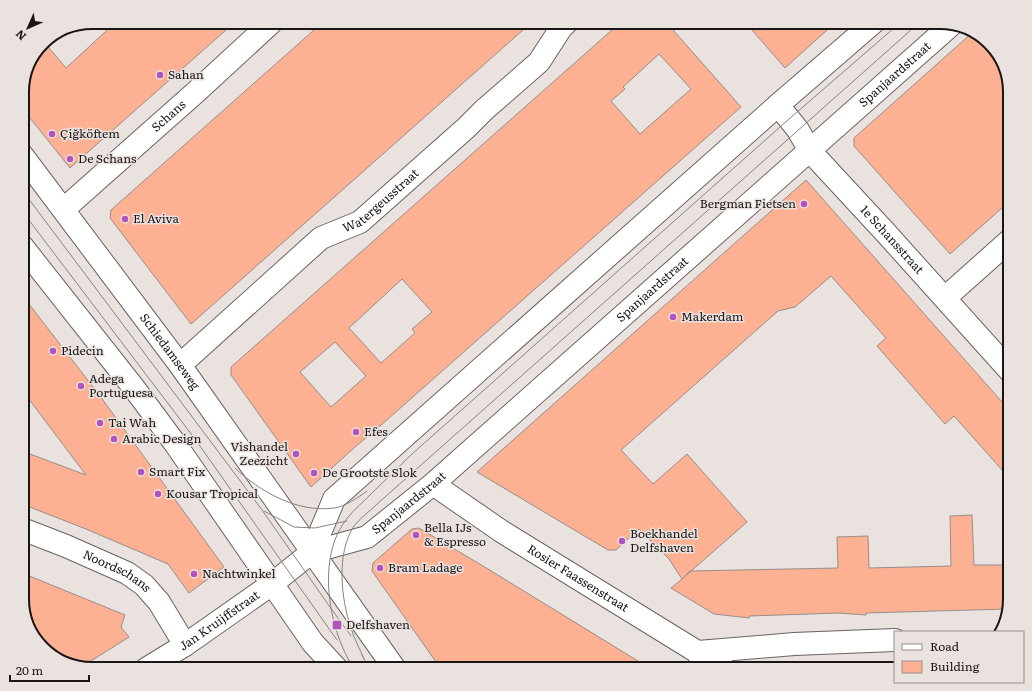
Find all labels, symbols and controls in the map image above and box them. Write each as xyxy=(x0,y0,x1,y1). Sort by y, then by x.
north arrow xyxy=(8,8,48,48)
text: N xyxy=(11,27,29,45)
street label: Spanjaardstraat xyxy=(854,37,935,111)
place label: Sahan xyxy=(168,65,204,83)
marker: Sahan xyxy=(155,70,165,80)
street label: Schans xyxy=(147,95,190,136)
place label: Çiğköftem xyxy=(60,124,120,142)
marker: Çiğköftem xyxy=(47,129,57,139)
place label: De Schans xyxy=(78,149,137,167)
marker: De Schans xyxy=(65,154,75,164)
street label: Watergeusstraat xyxy=(339,164,422,236)
place label: Bergman Fietsen xyxy=(700,194,796,212)
marker: Bergman Fietsen xyxy=(799,199,809,209)
street label: 1e Schansstraat xyxy=(857,201,929,278)
place label: El Aviva xyxy=(133,209,179,227)
marker: El Aviva xyxy=(120,214,130,224)
street label: Spanjaardstraat xyxy=(612,252,692,326)
place label: Makerdam xyxy=(681,307,744,325)
street label: Schiedamseweg xyxy=(136,309,205,393)
marker: Makerdam xyxy=(668,312,678,322)
place label: Pidecin xyxy=(61,341,104,359)
marker: Pidecin xyxy=(48,346,58,356)
place label: Adega Portuguesa xyxy=(89,369,154,401)
marker: Adega Portuguesa xyxy=(76,381,86,391)
place label: Tai Wah xyxy=(108,413,156,431)
marker: Tai Wah xyxy=(95,418,105,428)
place label: Efes xyxy=(364,422,388,440)
marker: Efes xyxy=(351,427,361,437)
place label: Arabic Design xyxy=(122,429,201,447)
marker: Arabic Design xyxy=(109,434,119,444)
place label: Vishandel Zeezicht xyxy=(230,437,288,469)
marker: Vishandel Zeezicht xyxy=(291,449,301,459)
place label: Smart Fix xyxy=(149,462,205,480)
place label: De Grootste Slok xyxy=(322,463,418,481)
marker: Smart Fix xyxy=(136,467,146,477)
street label: Spanjaardstraat xyxy=(367,467,450,538)
marker: De Grootste Slok xyxy=(309,468,319,478)
place label: Kousar Tropical xyxy=(166,484,258,502)
marker: Kousar Tropical xyxy=(153,489,163,499)
place label: Bella IJs & Espresso xyxy=(424,518,486,550)
place label: Boekhandel Delfshaven xyxy=(630,524,698,556)
marker: Bella IJs & Espresso xyxy=(411,530,421,540)
marker: Boekhandel Delfshaven xyxy=(617,536,627,546)
street label: Rosier Faassenstraat xyxy=(524,539,633,616)
street label: Noordschans xyxy=(80,545,156,596)
place label: Bram Ladage xyxy=(388,558,463,576)
marker: Bram Ladage xyxy=(375,563,385,573)
place label: Nachtwinkel xyxy=(202,564,275,582)
marker: Nachtwinkel xyxy=(189,569,199,579)
street label: Jan Kruijffstraat xyxy=(175,585,263,654)
place label: Delfshaven xyxy=(346,615,410,633)
marker: Delfshaven xyxy=(331,619,343,631)
legend xyxy=(894,631,1024,683)
text: Road xyxy=(930,637,960,655)
scale bar xyxy=(10,657,89,683)
text: Building xyxy=(930,657,980,675)
text: 20 m xyxy=(16,661,43,679)

